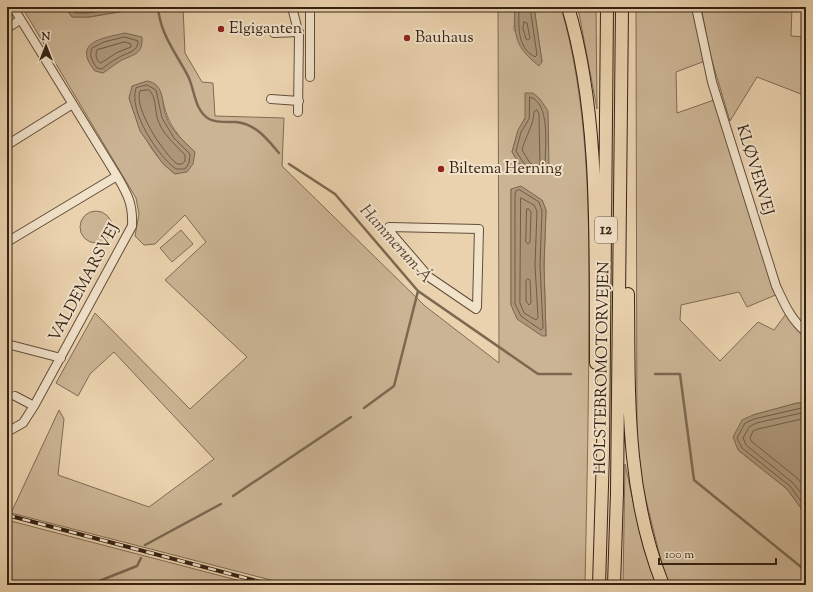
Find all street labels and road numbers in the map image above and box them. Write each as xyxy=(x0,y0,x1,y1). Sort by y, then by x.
street label: KLØVERVEJ xyxy=(729,122,779,219)
road number: 12 xyxy=(595,217,617,243)
street label: VALDEMARSVEJ xyxy=(44,219,126,346)
street label: HOLSTEBROMOTORVEJEN xyxy=(590,261,616,475)

